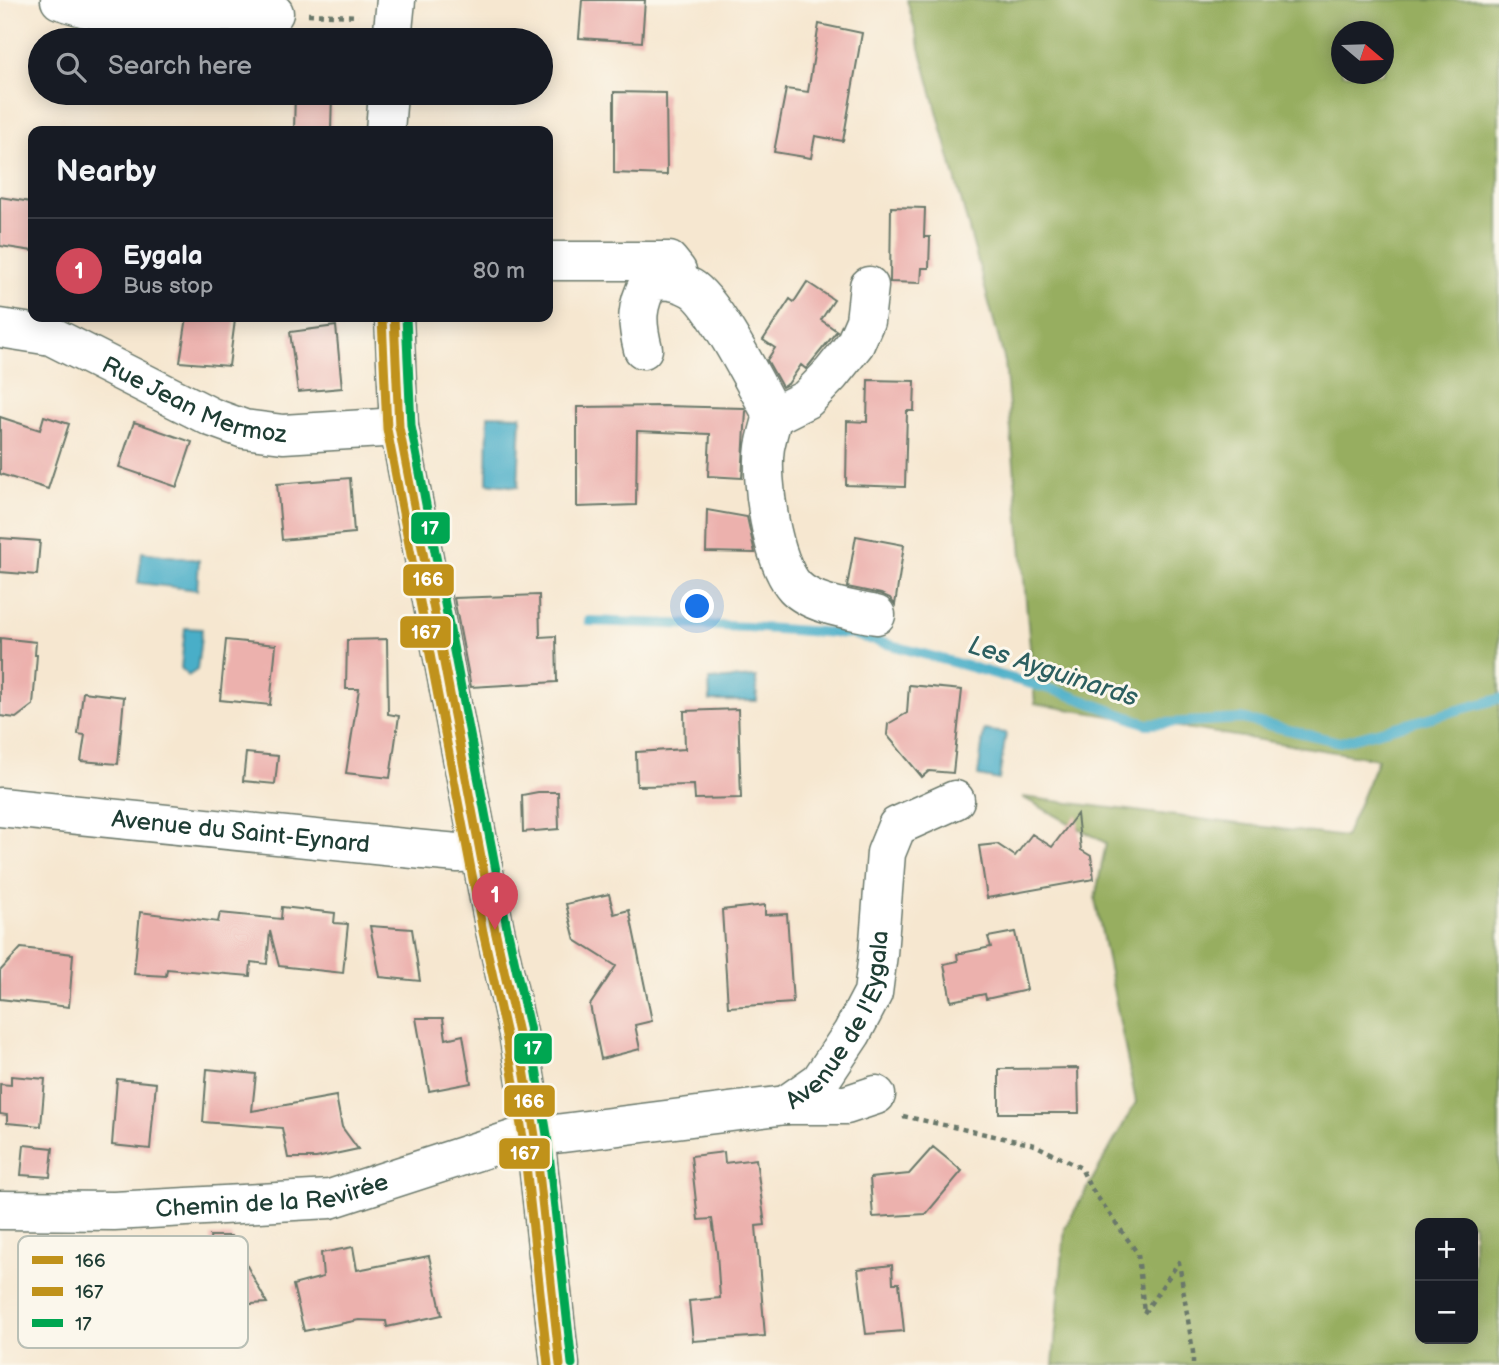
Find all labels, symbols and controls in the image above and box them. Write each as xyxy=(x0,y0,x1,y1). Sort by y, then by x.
north arrow xyxy=(1331,21,1394,84)
search box xyxy=(28,28,553,105)
icon: search xyxy=(52,48,90,86)
text: Search here xyxy=(108,51,252,82)
text: Nearby xyxy=(56,154,156,190)
text: Eygala xyxy=(123,241,203,272)
text: 1 xyxy=(74,257,84,285)
text: 80 m xyxy=(473,257,525,285)
text: Bus stop xyxy=(123,272,213,300)
street label: Rue Jean Mermoz xyxy=(97,350,289,449)
line badge: 17 xyxy=(410,511,451,545)
text: 17 xyxy=(421,518,440,541)
line badge: 166 xyxy=(402,563,455,597)
text: 166 xyxy=(412,569,444,592)
your location xyxy=(680,589,714,623)
line badge: 167 xyxy=(399,615,452,649)
text: 167 xyxy=(411,622,442,645)
water label: Les Ayguinards xyxy=(964,630,1142,714)
street label: Avenue du Saint-Eynard xyxy=(110,804,371,859)
pin: 1 xyxy=(472,872,518,930)
street label: Avenue de l'Eygala xyxy=(780,929,894,1115)
line badge: 17 xyxy=(513,1032,553,1065)
text: 17 xyxy=(524,1038,543,1061)
line badge: 166 xyxy=(503,1084,556,1118)
text: 166 xyxy=(513,1091,545,1114)
line badge: 167 xyxy=(498,1137,551,1170)
text: 167 xyxy=(510,1143,541,1166)
street label: Chemin de la Revirée xyxy=(155,1167,392,1223)
map controls xyxy=(1415,1218,1478,1344)
button: + xyxy=(1415,1218,1478,1281)
legend xyxy=(18,1236,248,1348)
text: 166 xyxy=(75,1250,106,1273)
text: 167 xyxy=(75,1281,104,1304)
button: − xyxy=(1415,1281,1478,1344)
text: 17 xyxy=(75,1313,92,1336)

